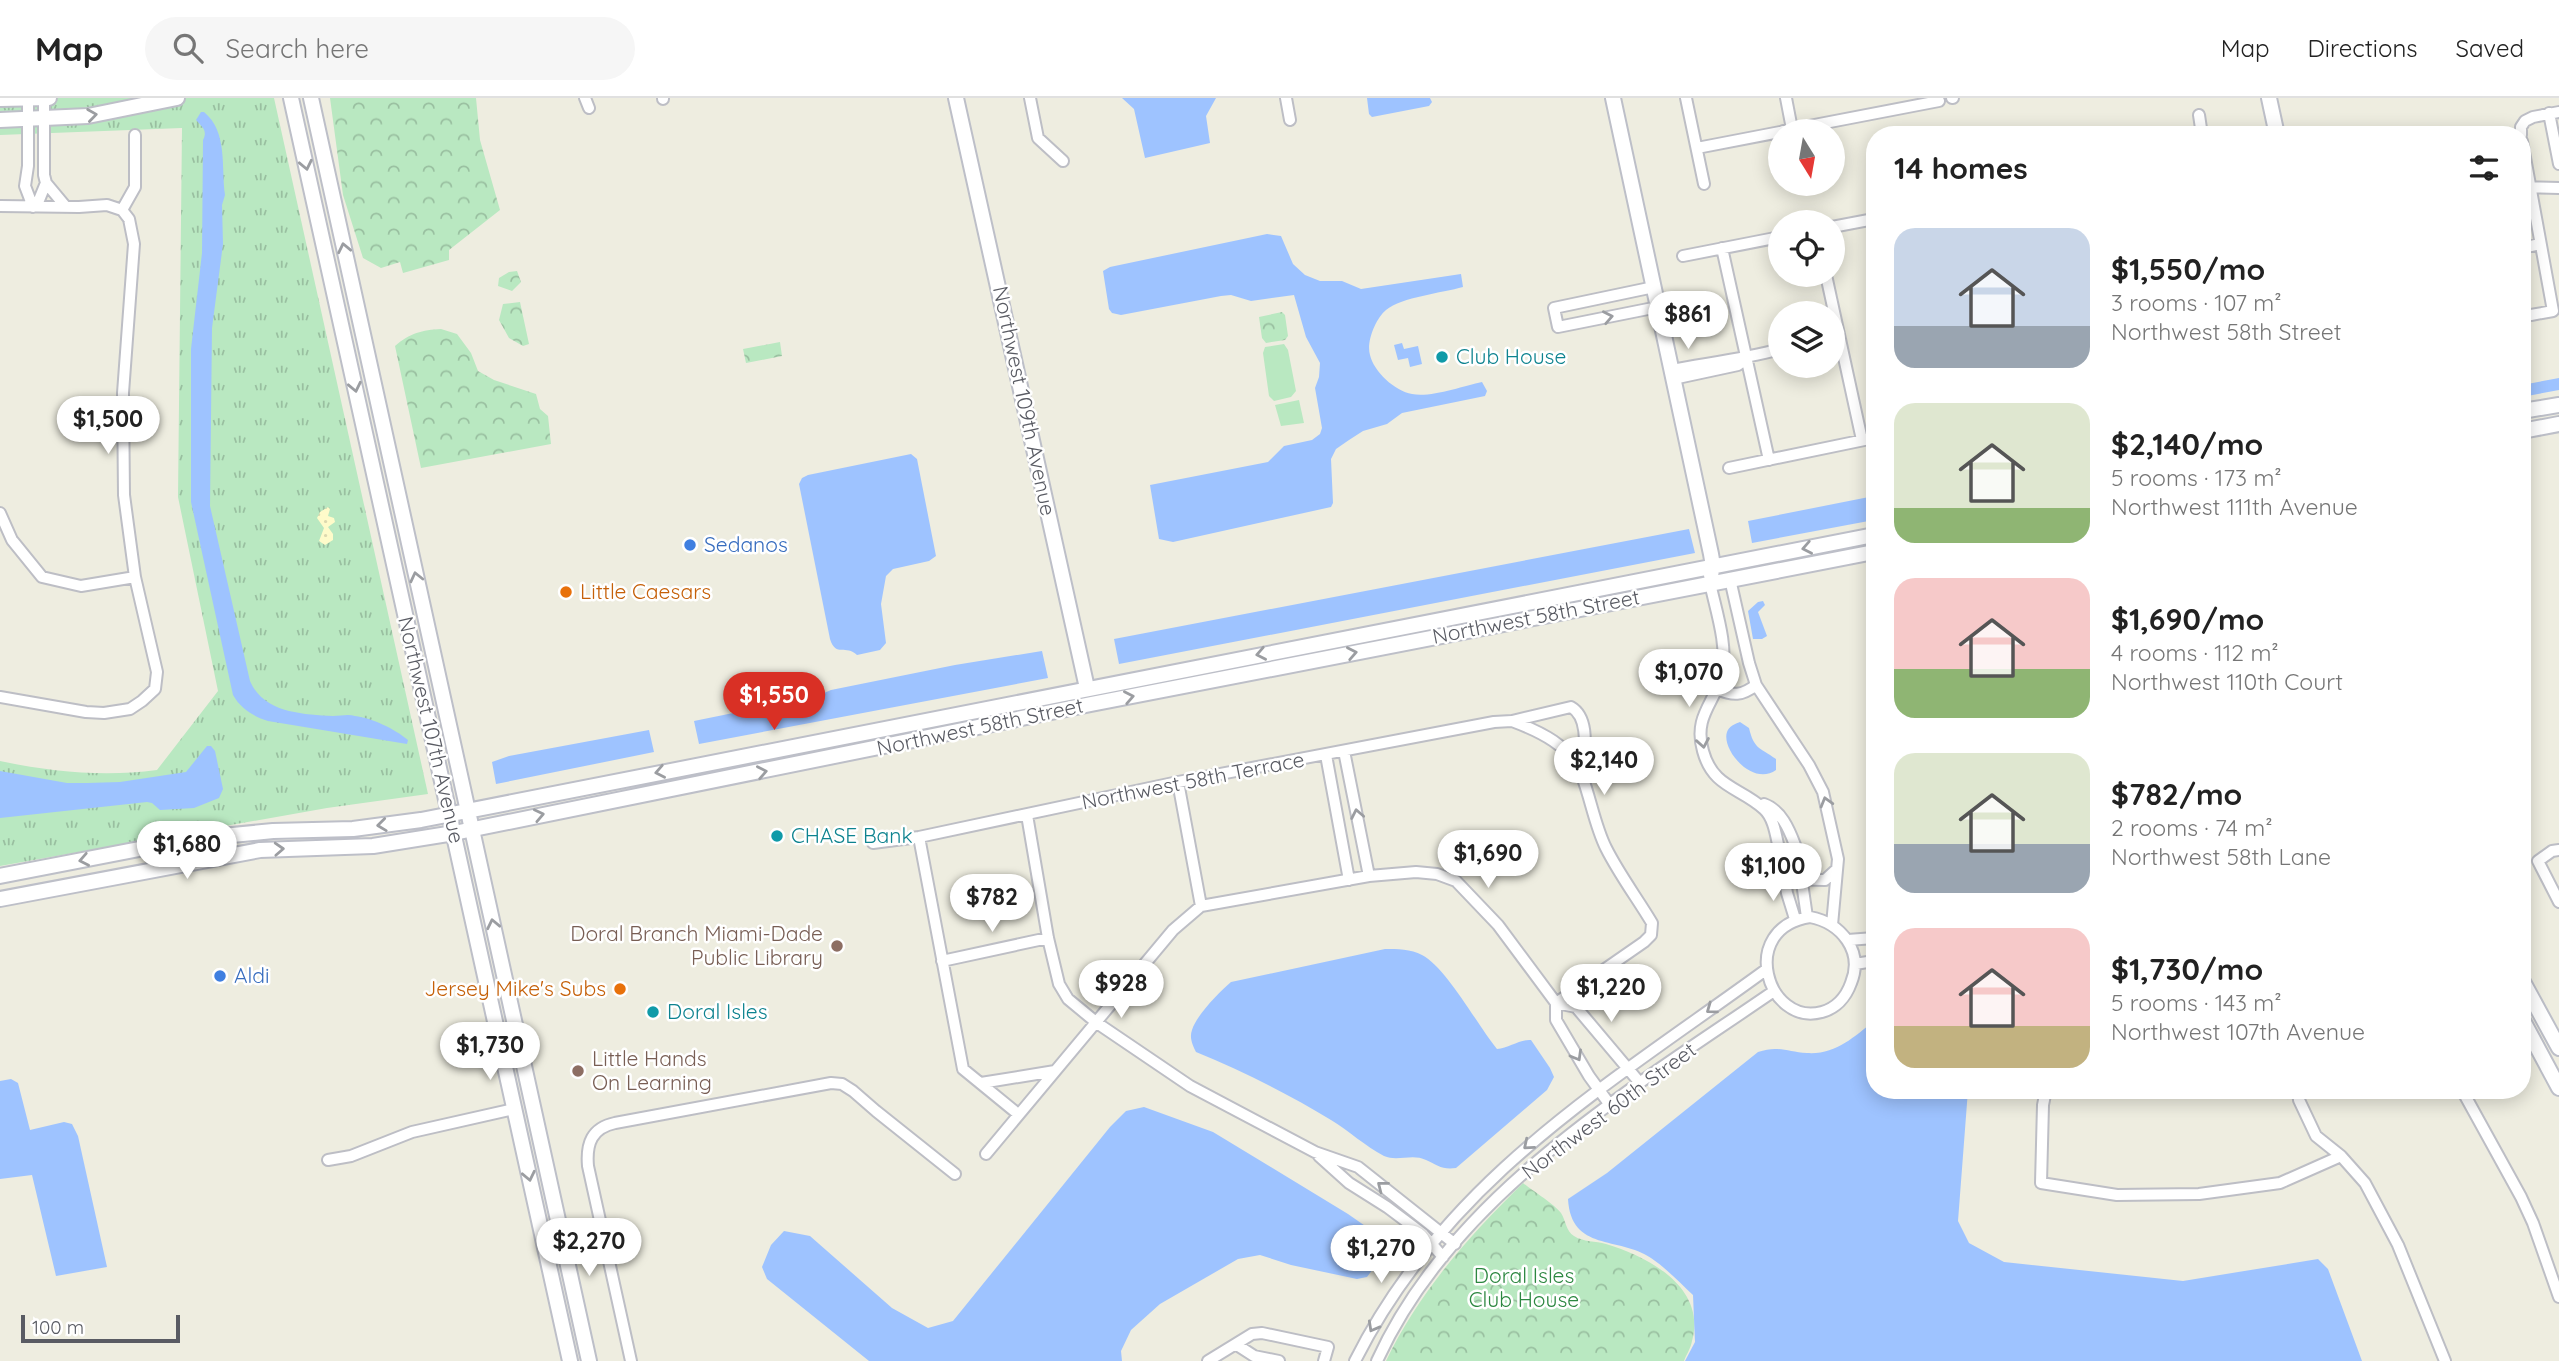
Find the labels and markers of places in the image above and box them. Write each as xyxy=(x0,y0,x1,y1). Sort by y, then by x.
pin: $861 xyxy=(1647,292,1729,351)
place label: Club House xyxy=(1456,343,1566,369)
marker: Club House xyxy=(1434,349,1450,365)
pin: $1,500 xyxy=(51,396,165,456)
place label: Sedanos xyxy=(704,531,788,557)
marker: Sedanos xyxy=(682,537,698,553)
place label: Little Caesars xyxy=(580,578,711,604)
marker: Little Caesars xyxy=(558,584,574,600)
pin: $1,070 xyxy=(1632,650,1746,709)
pin: $1,550 xyxy=(717,672,831,732)
pin: $2,140 xyxy=(1547,738,1661,797)
pin: $1,680 xyxy=(130,822,244,881)
place label: CHASE Bank xyxy=(791,822,913,848)
marker: CHASE Bank xyxy=(769,828,785,844)
pin: $1,690 xyxy=(1431,830,1545,890)
pin: $1,100 xyxy=(1716,844,1830,903)
pin: $782 xyxy=(951,874,1033,934)
place label: Doral Branch Miami-Dade Public Library xyxy=(570,920,823,970)
marker: Doral Branch Miami-Dade Public Library xyxy=(829,938,845,954)
pin: $928 xyxy=(1080,960,1162,1020)
place label: Aldi xyxy=(234,962,269,988)
pin: $1,220 xyxy=(1554,964,1668,1024)
marker: Aldi xyxy=(212,968,228,984)
place label: Jersey Mike's Subs xyxy=(424,975,606,1001)
marker: Jersey Mike's Subs xyxy=(612,981,628,997)
place label: Doral Isles xyxy=(667,998,768,1024)
marker: Doral Isles xyxy=(645,1004,661,1020)
pin: $1,730 xyxy=(433,1023,547,1082)
place label: Little Hands On Learning xyxy=(592,1045,712,1095)
marker: Little Hands On Learning xyxy=(570,1063,586,1079)
pin: $2,270 xyxy=(532,1218,646,1278)
pin: $1,270 xyxy=(1324,1226,1438,1285)

